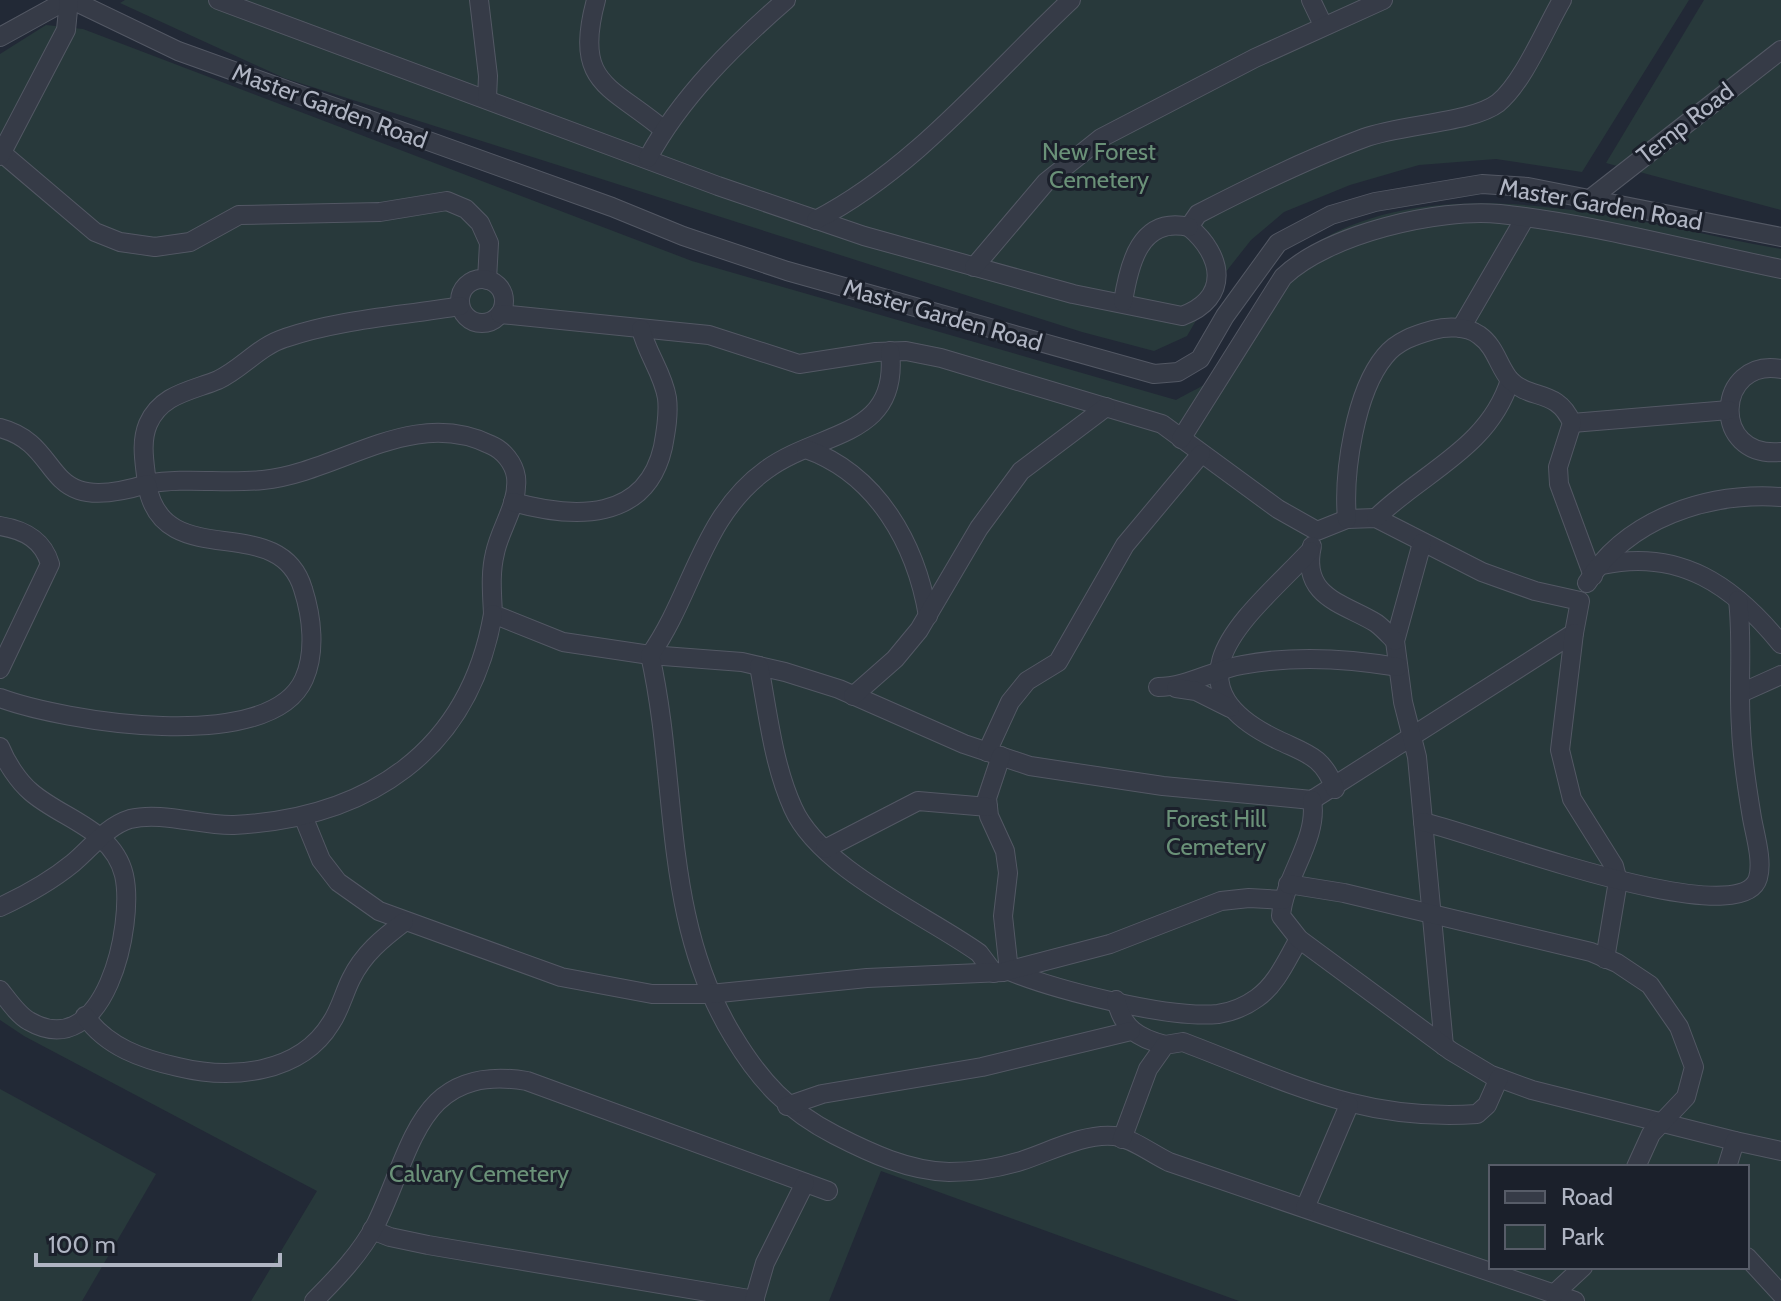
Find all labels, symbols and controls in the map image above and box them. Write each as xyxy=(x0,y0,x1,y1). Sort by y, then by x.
street label: Master Garden Road xyxy=(229,57,431,155)
street label: Temp Road xyxy=(1631,76,1739,170)
park label: New Forest Cemetery xyxy=(1042,137,1156,194)
street label: Master Garden Road xyxy=(1497,172,1705,236)
street label: Master Garden Road xyxy=(840,273,1046,357)
park label: Forest Hill Cemetery xyxy=(1166,804,1267,861)
park label: Calvary Cemetery xyxy=(389,1159,569,1188)
legend xyxy=(1489,1165,1749,1269)
text: Road xyxy=(1561,1182,1613,1211)
scale bar xyxy=(36,1217,280,1267)
text: Park xyxy=(1561,1222,1604,1251)
text: 100 m xyxy=(48,1230,116,1259)

